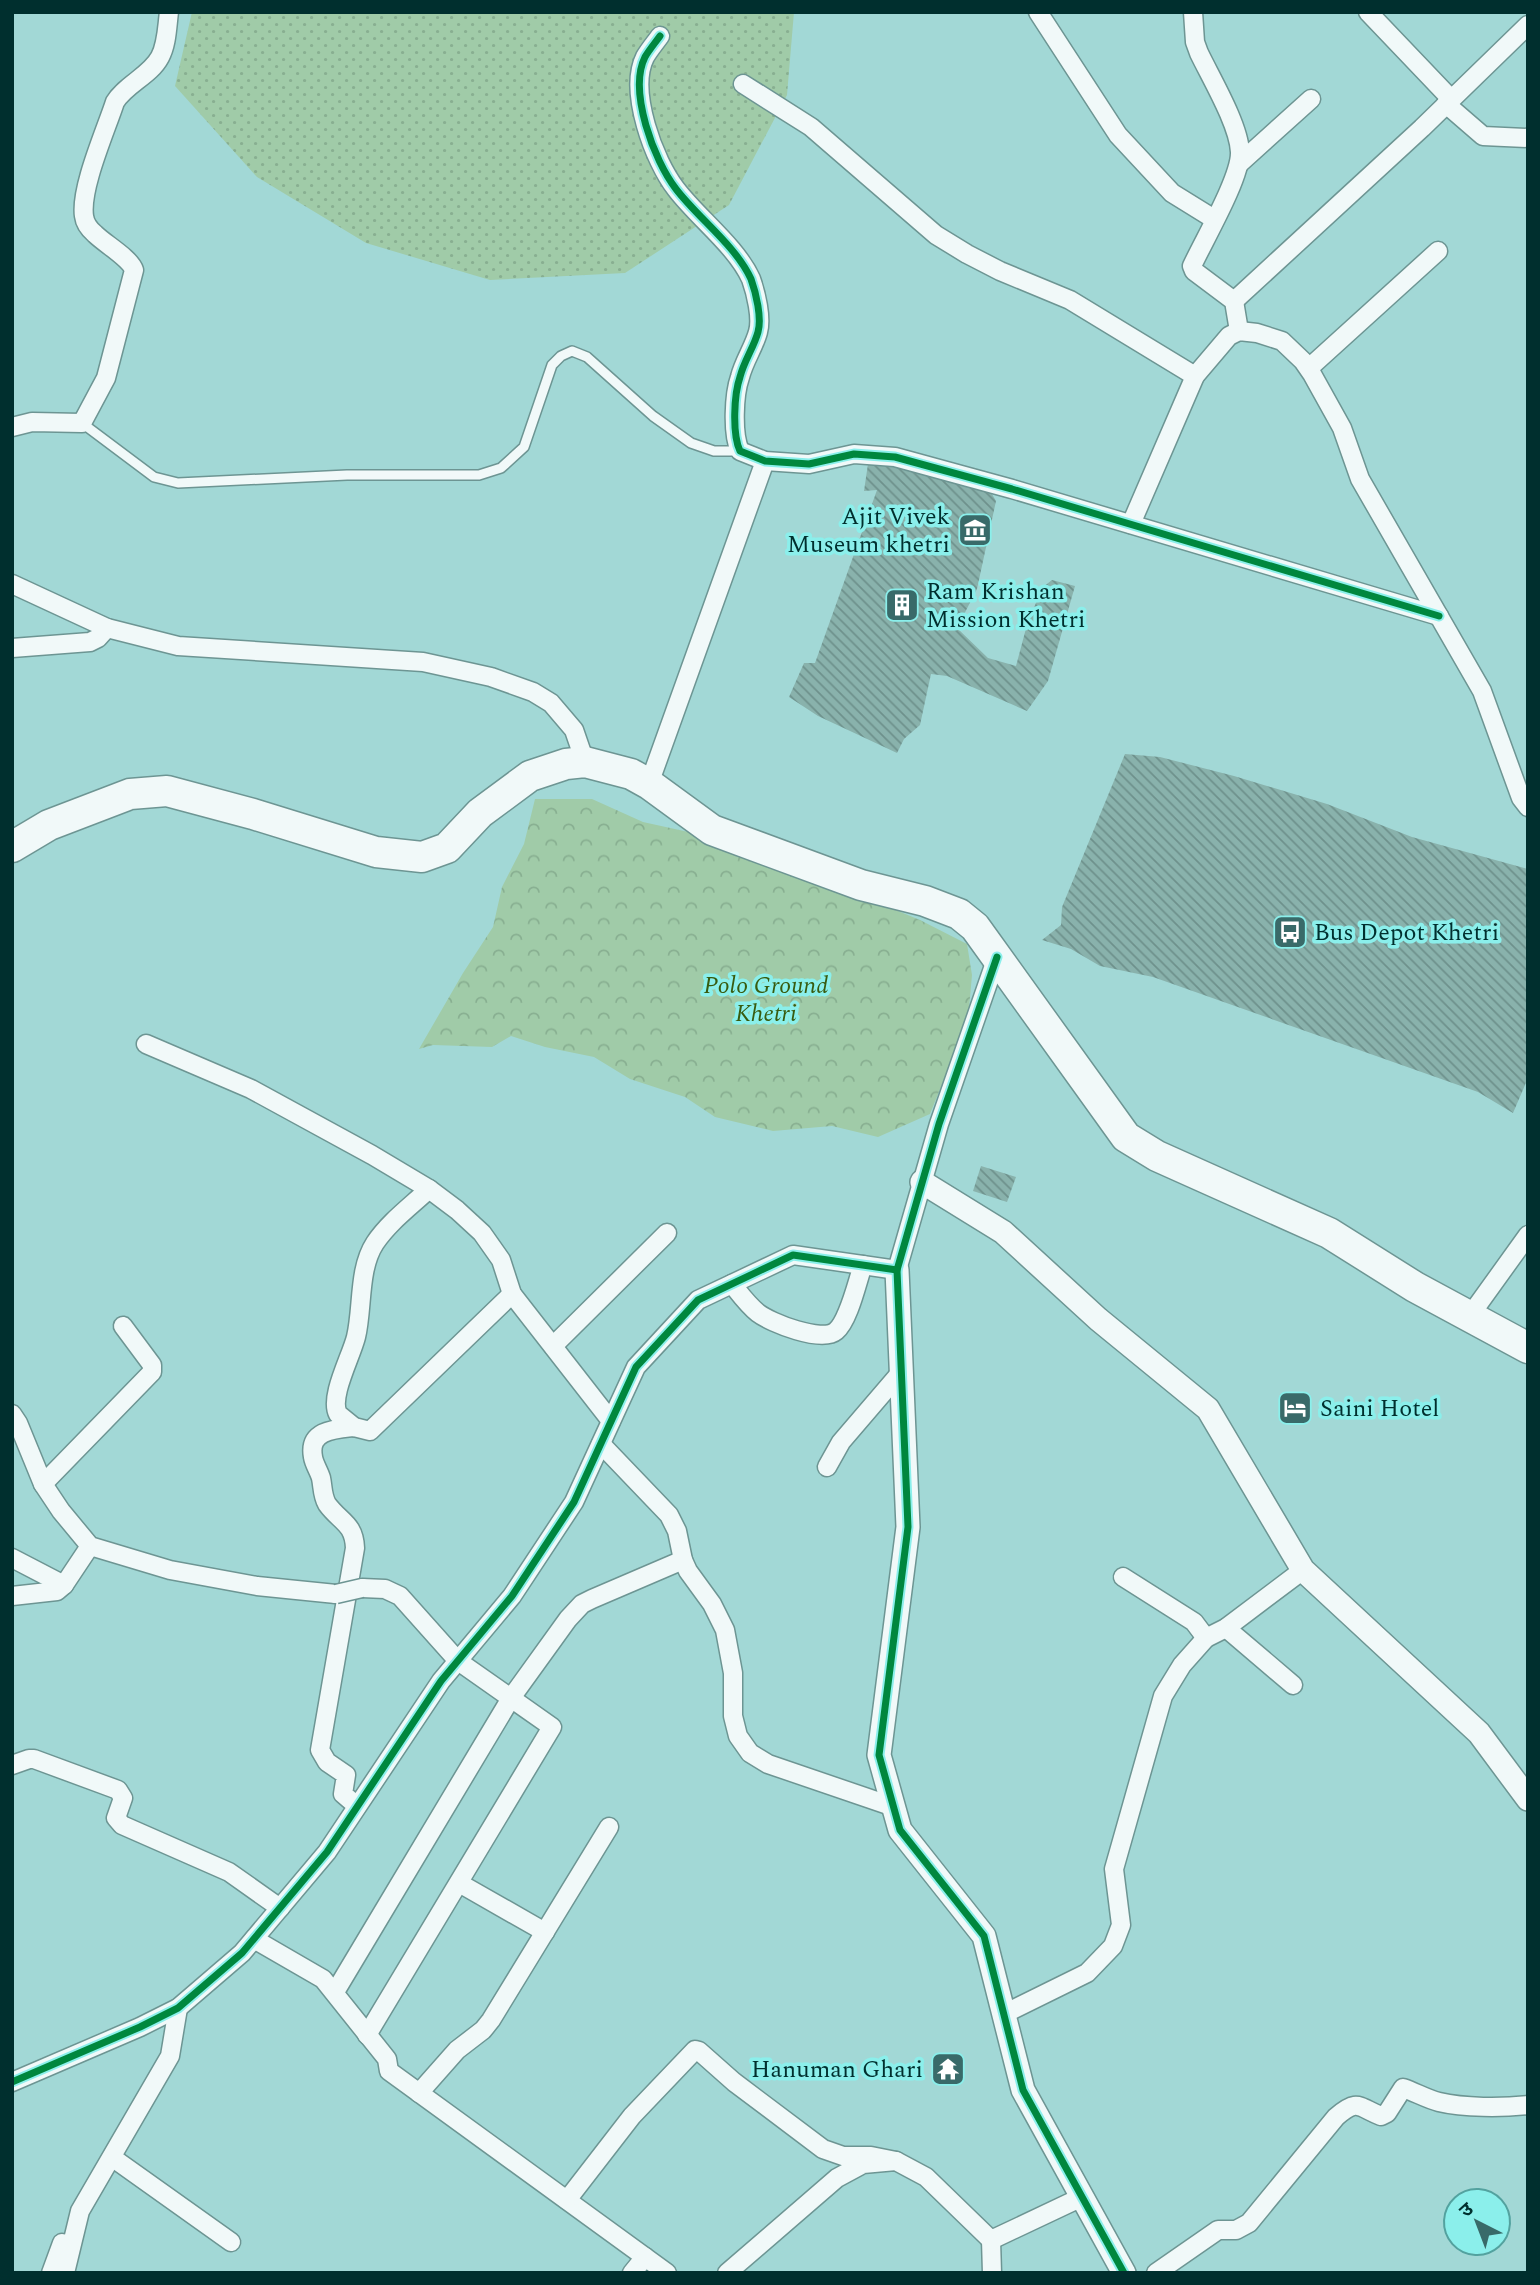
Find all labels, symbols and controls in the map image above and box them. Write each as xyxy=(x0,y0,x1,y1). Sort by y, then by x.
place label: Ajit Vivek Museum khetri xyxy=(787,499,950,563)
museum icon: Ajit Vivek Museum khetri xyxy=(956,511,994,549)
place label: Ram Krishan Mission Khetri xyxy=(926,574,1086,638)
building icon: Ram Krishan Mission Khetri xyxy=(883,586,921,624)
bus stop icon: Bus Depot Khetri xyxy=(1271,913,1309,951)
place label: Bus Depot Khetri xyxy=(1314,915,1499,951)
park label: Polo Ground Khetri xyxy=(704,968,828,1032)
hotel icon: Saini Hotel xyxy=(1276,1389,1314,1427)
place label: Saini Hotel xyxy=(1320,1391,1439,1427)
temple icon: Hanuman Ghari xyxy=(929,2050,967,2088)
place label: Hanuman Ghari xyxy=(751,2052,923,2088)
north arrow xyxy=(1442,2187,1512,2257)
text: उ xyxy=(1453,2195,1481,2225)

